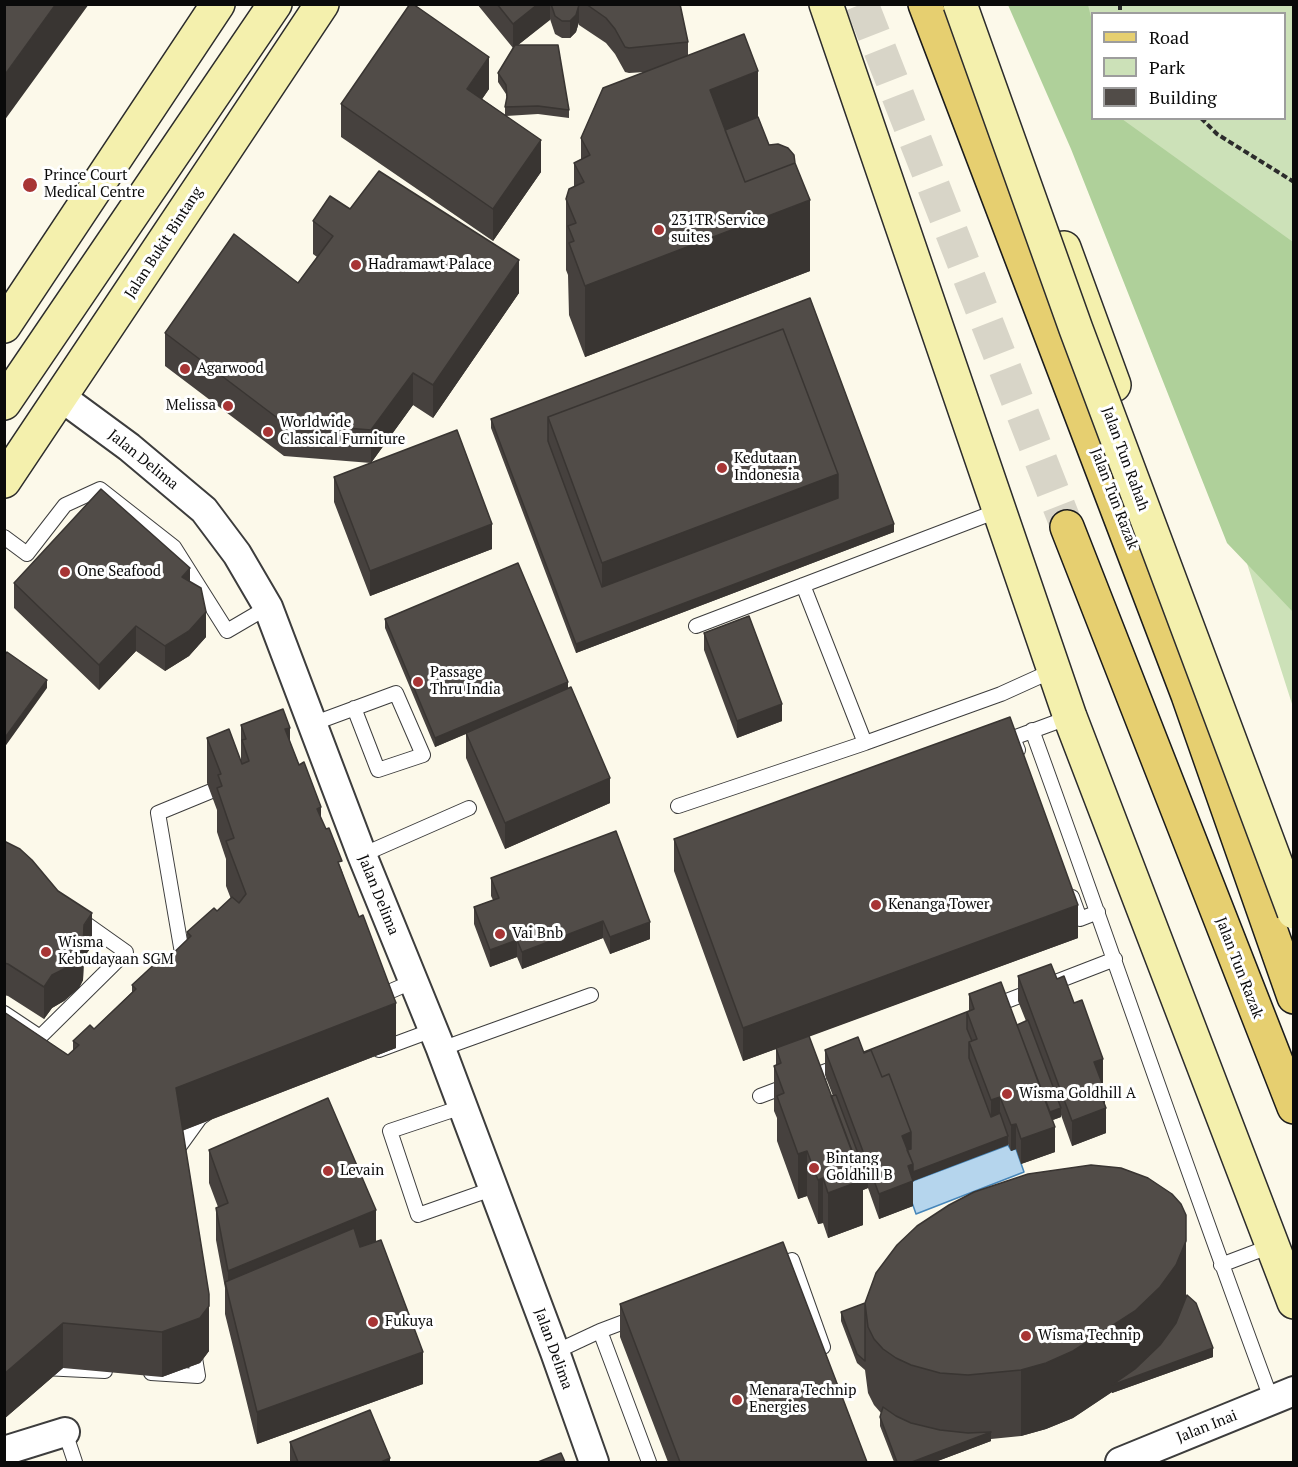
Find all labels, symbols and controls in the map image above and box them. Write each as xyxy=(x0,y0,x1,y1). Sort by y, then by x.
legend xyxy=(1091,12,1286,120)
text: Road xyxy=(1149,25,1189,49)
text: Park xyxy=(1149,55,1185,79)
text: Building xyxy=(1149,85,1217,109)
place label: Prince Court Medical Centre xyxy=(44,167,145,202)
marker: Prince Court Medical Centre xyxy=(21,176,39,194)
street label: Jalan Bukit Bintang xyxy=(121,184,207,302)
place label: 231TR Service suites xyxy=(671,212,765,247)
marker: 231TR Service suites xyxy=(652,223,666,237)
place label: Hadramawt Palace xyxy=(368,256,492,274)
marker: Hadramawt Palace xyxy=(349,258,363,272)
place label: Agarwood xyxy=(197,360,264,378)
marker: Agarwood xyxy=(178,362,192,376)
place label: Melissa xyxy=(166,397,216,415)
marker: Melissa xyxy=(221,399,235,413)
street label: Jalan Tun Rahah xyxy=(1098,404,1152,514)
place label: Worldwide Classical Furniture xyxy=(280,414,405,449)
marker: Worldwide Classical Furniture xyxy=(261,425,275,439)
street label: Jalan Delima xyxy=(104,426,182,494)
street label: Jalan Tun Razak xyxy=(1086,446,1142,552)
place label: Kedutaan Indonesia xyxy=(734,450,800,485)
marker: Kedutaan Indonesia xyxy=(715,461,729,475)
place label: One Seafood xyxy=(77,563,161,581)
marker: One Seafood xyxy=(58,565,72,579)
place label: Passage Thru India xyxy=(430,664,501,699)
marker: Passage Thru India xyxy=(411,675,425,689)
street label: Jalan Delima xyxy=(354,852,402,938)
place label: Kenanga Tower xyxy=(888,896,990,914)
marker: Kenanga Tower xyxy=(869,898,883,912)
street label: Jalan Tun Razak xyxy=(1211,915,1267,1021)
place label: Vai Bnb xyxy=(512,925,563,943)
marker: Vai Bnb xyxy=(493,927,507,941)
place label: Wisma Kebudayaan SGM xyxy=(58,934,174,969)
marker: Wisma Kebudayaan SGM xyxy=(39,945,53,959)
place label: Wisma Goldhill A xyxy=(1019,1085,1136,1103)
marker: Wisma Goldhill A xyxy=(1000,1087,1014,1101)
place label: Bintang Goldhill B xyxy=(826,1150,893,1185)
marker: Bintang Goldhill B xyxy=(807,1161,821,1175)
place label: Levain xyxy=(340,1162,384,1180)
marker: Levain xyxy=(321,1164,335,1178)
street label: Jalan Delima xyxy=(530,1306,576,1392)
place label: Fukuya xyxy=(385,1313,433,1331)
marker: Fukuya xyxy=(366,1315,380,1329)
place label: Wisma Technip xyxy=(1038,1327,1141,1345)
marker: Wisma Technip xyxy=(1019,1329,1033,1343)
place label: Menara Technip Energies xyxy=(749,1382,857,1417)
marker: Menara Technip Energies xyxy=(730,1393,744,1407)
street label: Jalan Inai xyxy=(1174,1407,1240,1447)

